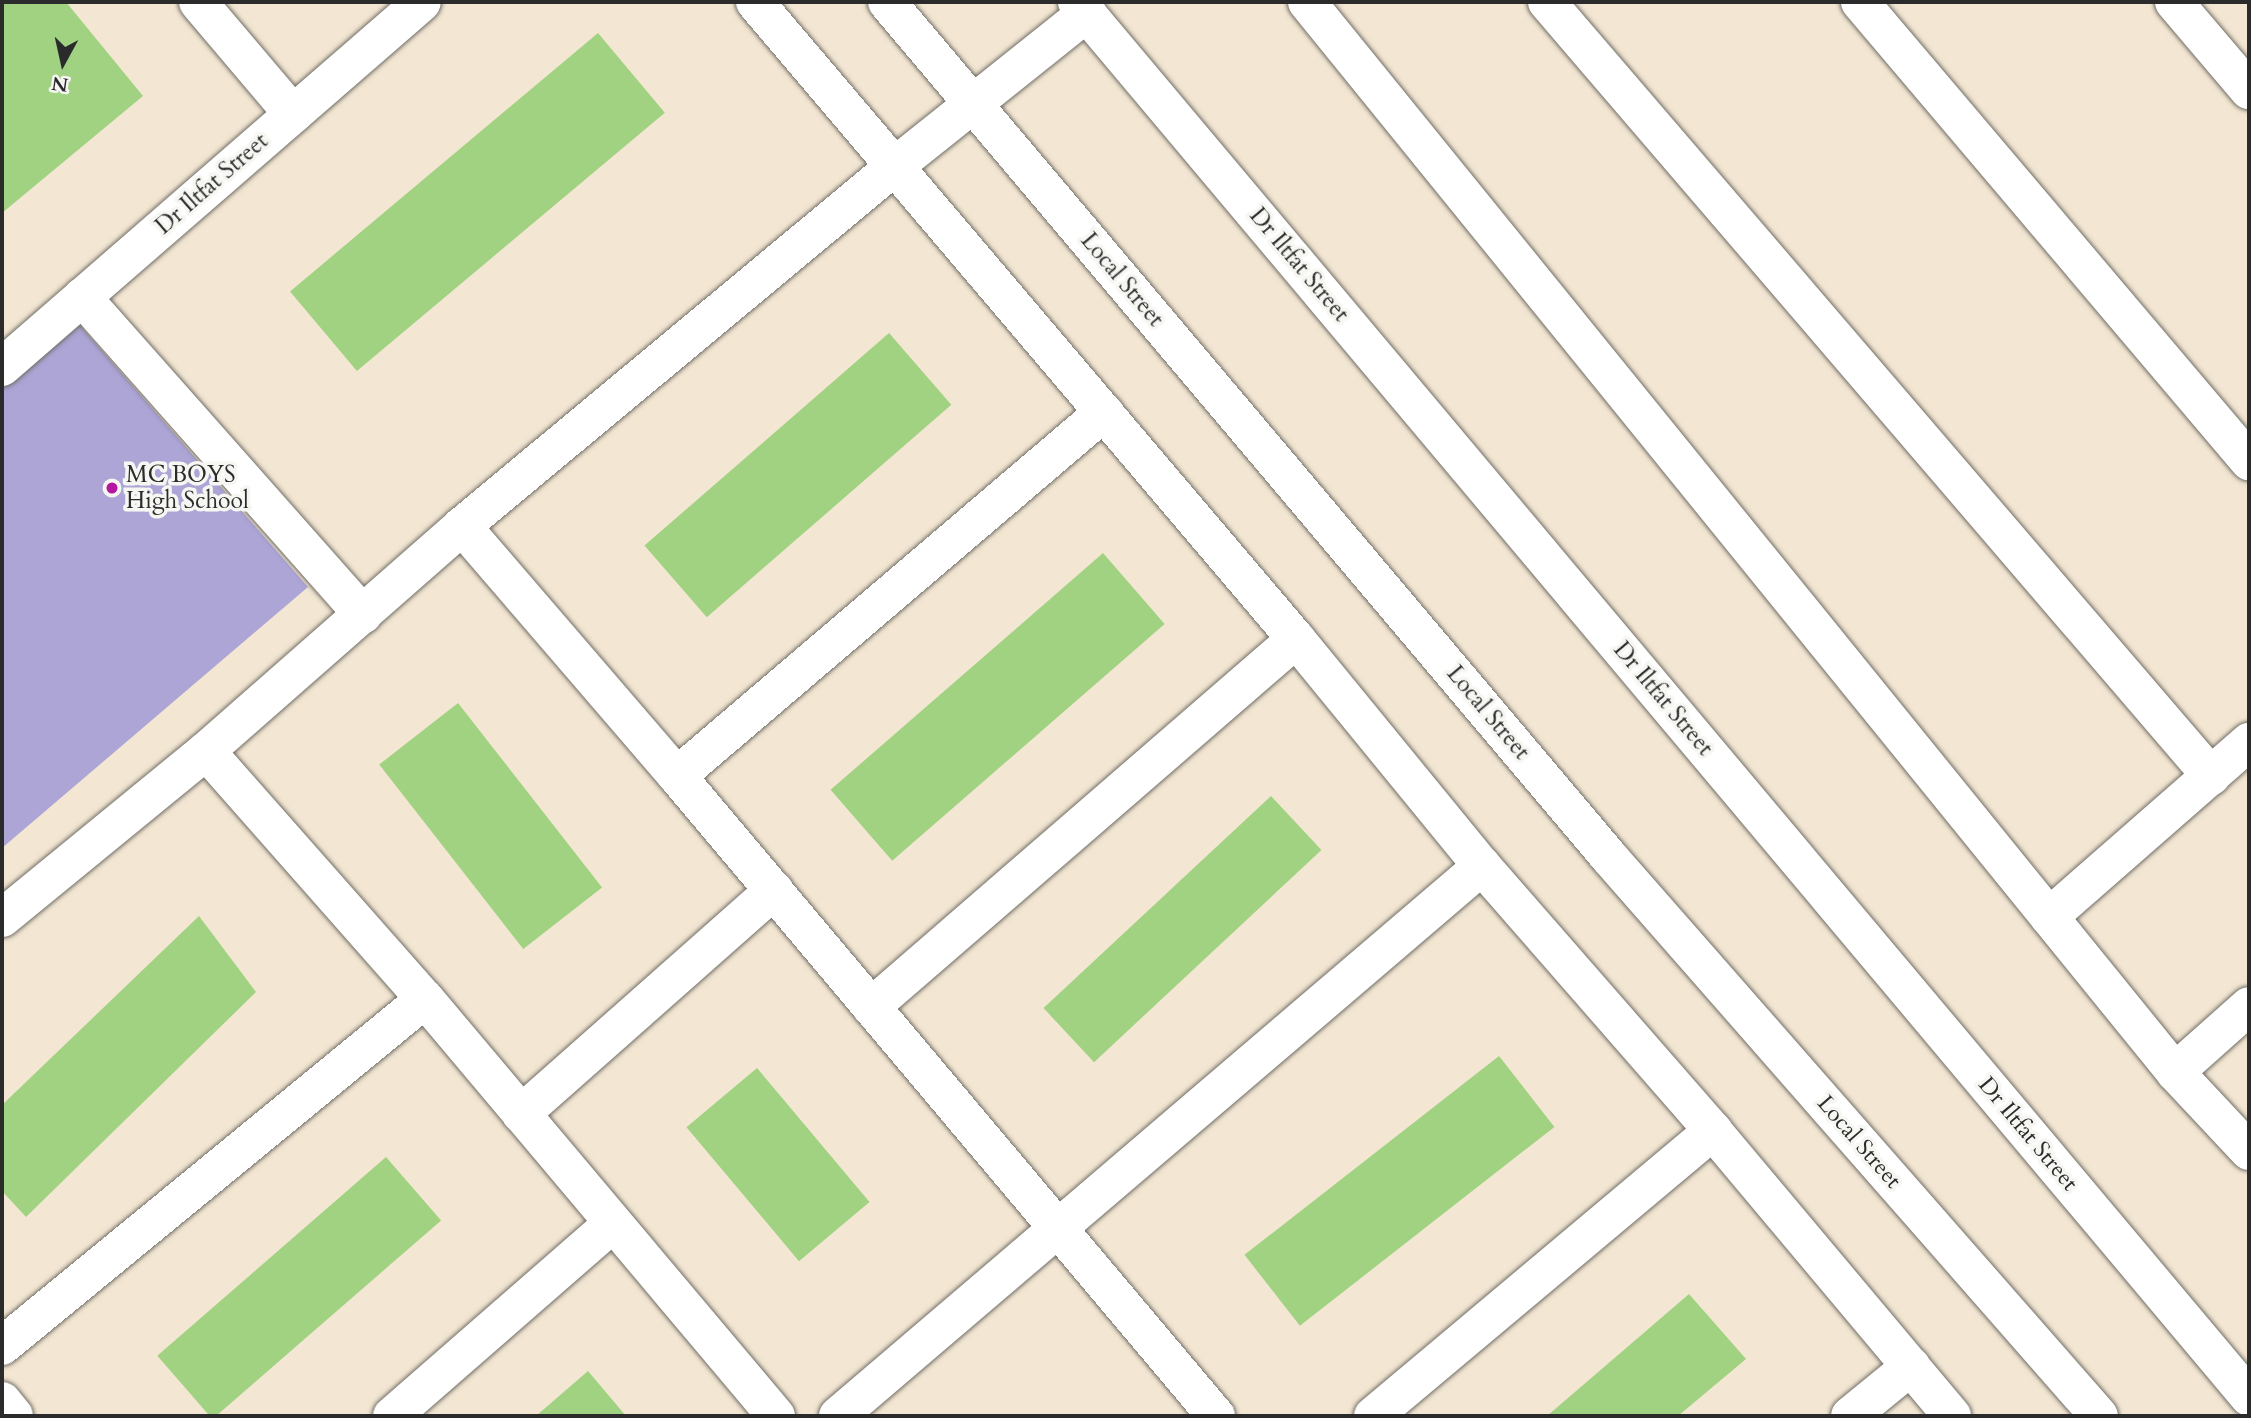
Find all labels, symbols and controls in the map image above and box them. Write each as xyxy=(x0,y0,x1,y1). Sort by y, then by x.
north arrow xyxy=(28,28,98,98)
text: N xyxy=(50,70,70,98)
street label: Dr Iltfat Street xyxy=(150,128,274,240)
street label: Dr Iltfat Street xyxy=(1243,203,1355,327)
street label: Local Street xyxy=(1075,227,1169,333)
place label: MC BOYS High School xyxy=(126,461,249,515)
marker: MC BOYS High School xyxy=(104,480,120,496)
street label: Dr Iltfat Street xyxy=(1607,637,1719,761)
street label: Local Street xyxy=(1441,660,1535,766)
street label: Dr Iltfat Street xyxy=(1972,1072,2084,1196)
street label: Local Street xyxy=(1811,1090,1907,1194)

